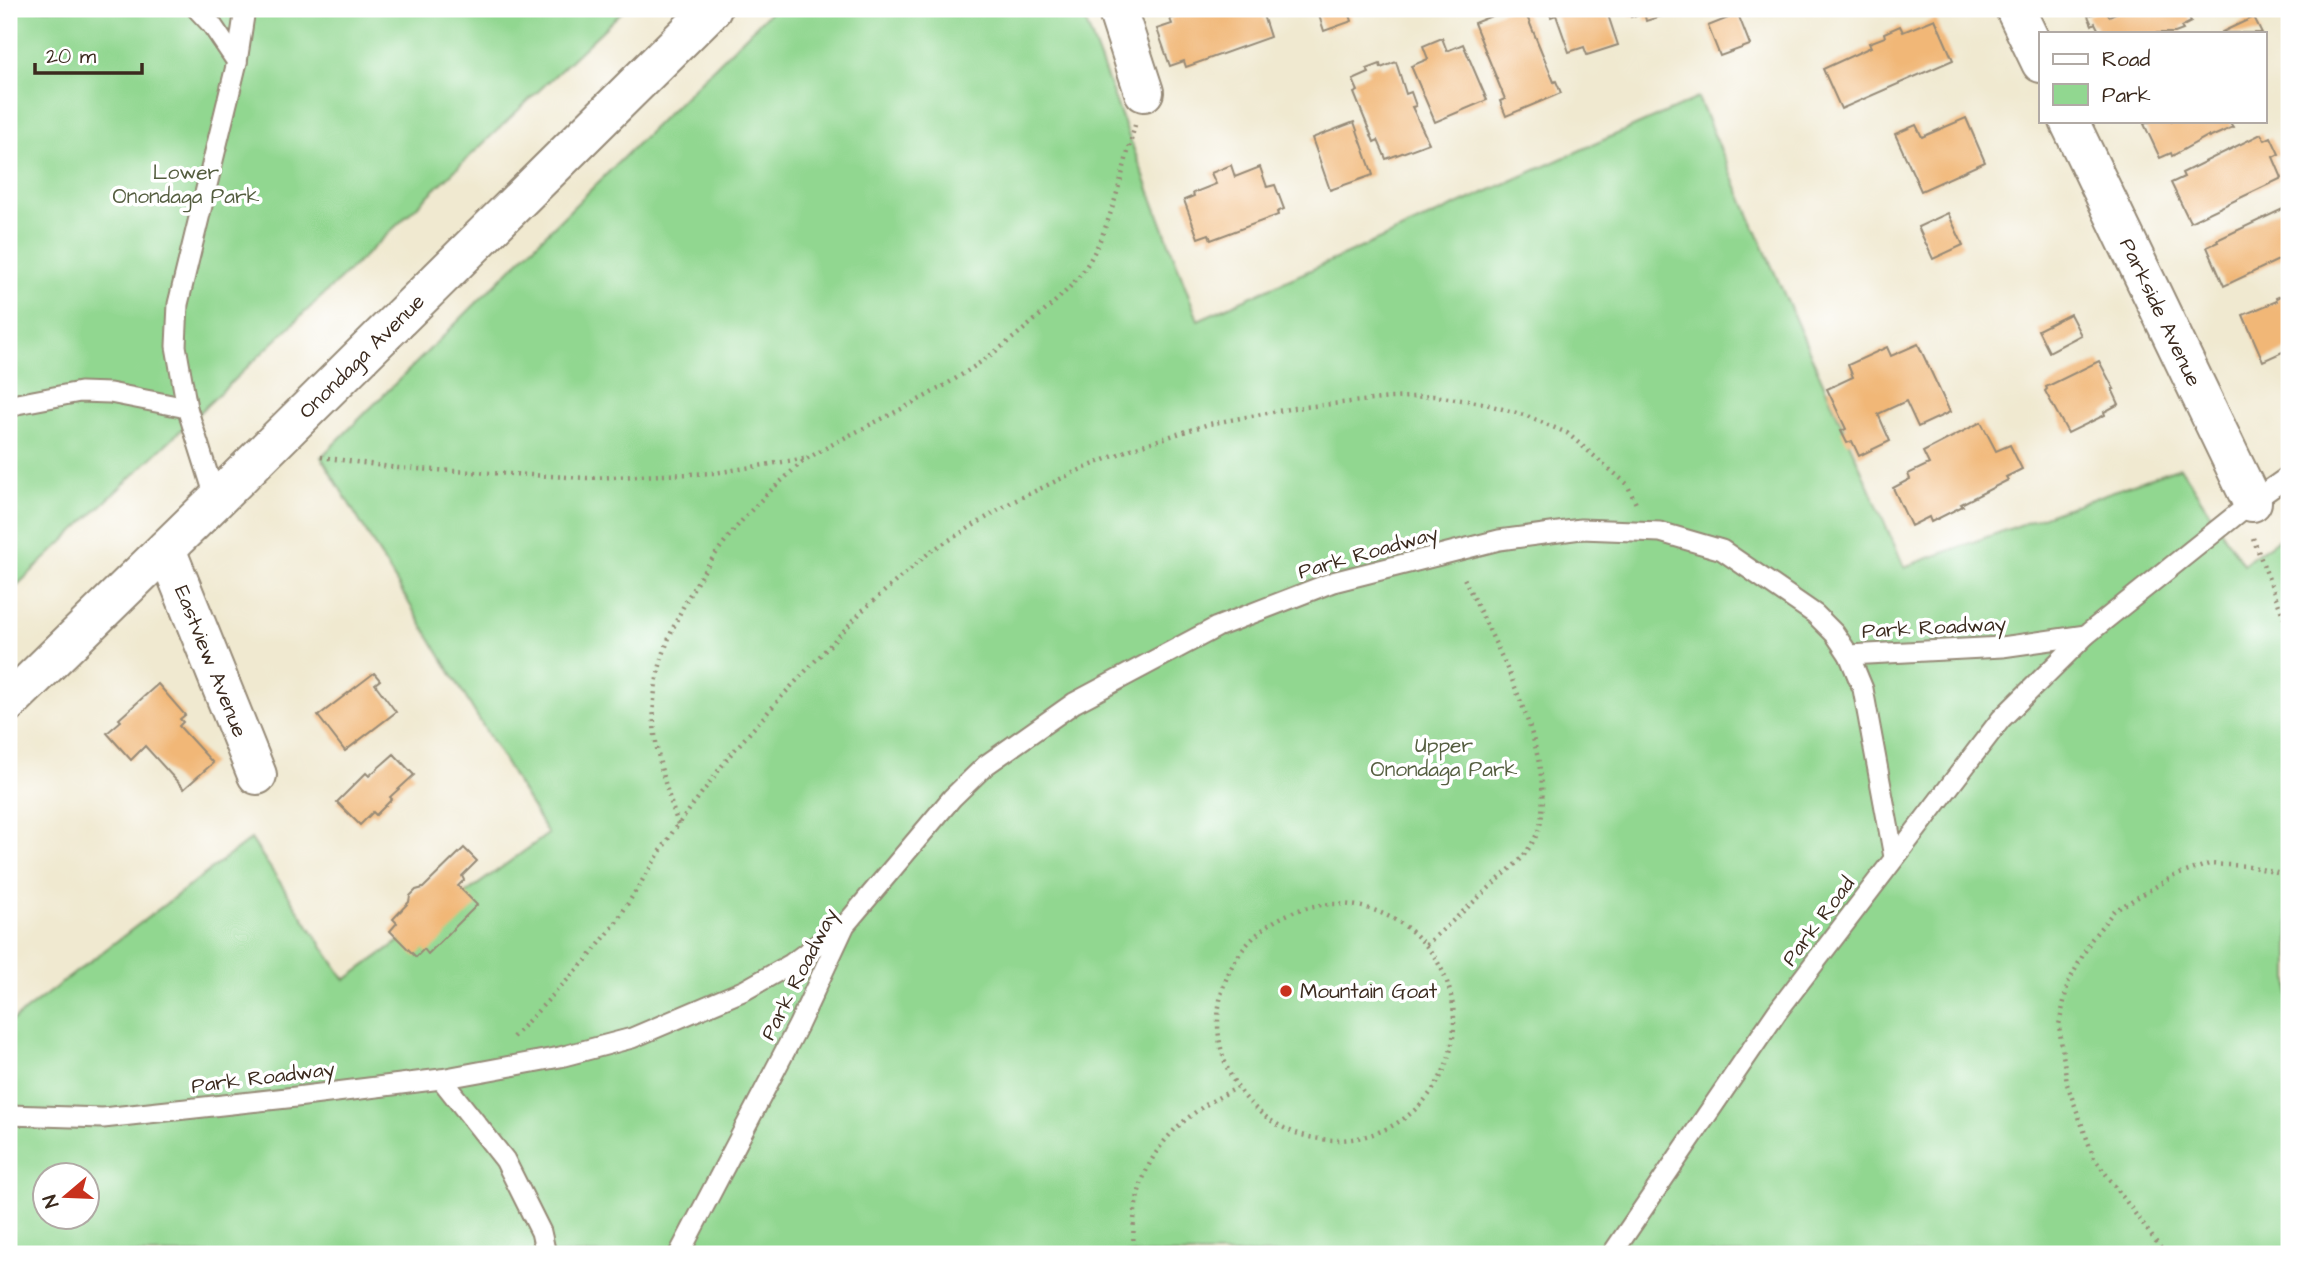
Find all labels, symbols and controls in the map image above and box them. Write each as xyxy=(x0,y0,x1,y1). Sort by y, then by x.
scale bar xyxy=(35,32,142,76)
legend xyxy=(2039,32,2266,122)
text: 20 m xyxy=(46,42,97,71)
text: Road xyxy=(2102,45,2150,74)
text: Park xyxy=(2102,81,2151,110)
park label: Lower Onondaga Park xyxy=(113,158,260,213)
street label: Parkside Avenue xyxy=(2112,233,2208,391)
street label: Onondaga Avenue xyxy=(292,287,431,425)
street label: Park Roadway xyxy=(1295,519,1443,588)
street label: Eastview Avenue xyxy=(167,581,254,742)
street label: Park Roadway xyxy=(1861,609,2007,648)
park label: Upper Onondaga Park xyxy=(1371,731,1518,786)
street label: Park Road xyxy=(1775,870,1862,972)
street label: Park Roadway xyxy=(754,903,847,1046)
place label: Mountain Goat xyxy=(1300,977,1438,1006)
marker: Mountain Goat xyxy=(1278,983,1294,999)
street label: Park Roadway xyxy=(190,1054,337,1103)
north arrow xyxy=(32,1162,102,1232)
text: N xyxy=(37,1191,66,1211)

